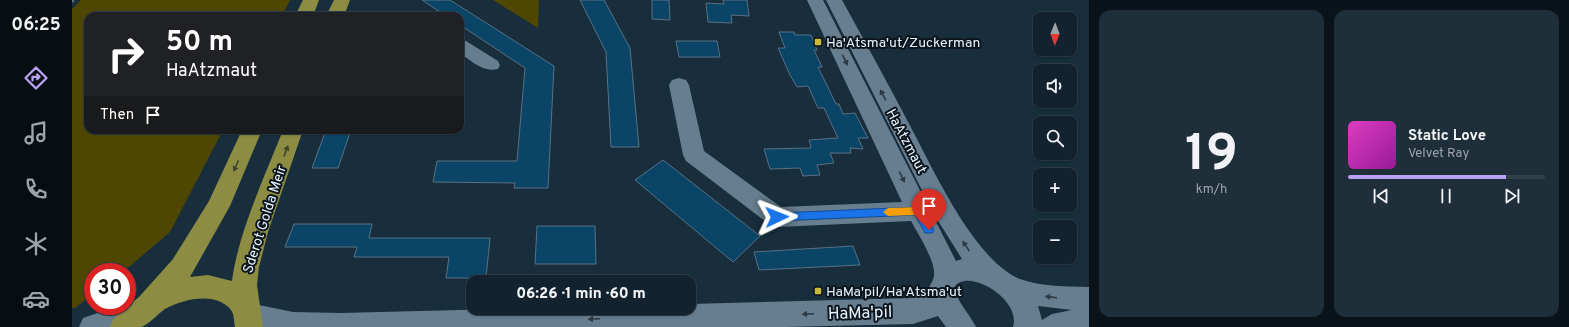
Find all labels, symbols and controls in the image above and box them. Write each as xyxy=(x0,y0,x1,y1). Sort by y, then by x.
north arrow xyxy=(1033,12,1077,56)
map controls xyxy=(1033,12,1077,264)
text: 06:25 xyxy=(11,14,61,37)
text: 50 m xyxy=(166,25,233,61)
icon: right xyxy=(100,28,152,80)
place label: Ha'Atsma'ut/Zuckerman xyxy=(826,35,980,52)
marker: Ha'Atsma'ut/Zuckerman xyxy=(813,37,823,47)
one-way arrow xyxy=(842,55,848,66)
text: HaAtzmaut xyxy=(166,60,257,83)
icon: directions xyxy=(22,64,50,92)
button: sound xyxy=(1033,64,1077,108)
one-way arrow xyxy=(880,90,887,101)
icon: arrive xyxy=(142,104,164,126)
text: Then xyxy=(100,106,134,125)
street label: HaAtzmaut xyxy=(882,106,930,177)
button: search xyxy=(1033,116,1077,160)
icon: music xyxy=(22,119,50,147)
text: 19 xyxy=(1185,123,1238,189)
text: Static Love xyxy=(1408,127,1486,146)
one-way arrow xyxy=(283,145,289,157)
text: Velvet Ray xyxy=(1408,146,1469,162)
one-way arrow xyxy=(233,160,239,171)
street label: Sderot Golda Meir xyxy=(240,163,291,276)
button: + xyxy=(1033,168,1077,212)
one-way arrow xyxy=(899,171,905,183)
icon: phone xyxy=(22,175,50,203)
text: km/h xyxy=(1196,182,1227,198)
icon: previous xyxy=(1370,185,1392,207)
icon: pause xyxy=(1435,185,1457,207)
icon: next xyxy=(1501,185,1523,207)
pin xyxy=(912,189,946,230)
icon: arrive xyxy=(918,195,940,217)
position arrow xyxy=(756,196,798,238)
button: − xyxy=(1033,220,1077,264)
icon: climate xyxy=(22,230,50,258)
one-way arrow xyxy=(962,241,970,251)
speed limit sign: 30 xyxy=(84,263,136,315)
place label: HaMa'pil/Ha'Atsma'ut xyxy=(826,284,962,301)
icon: car xyxy=(22,285,50,313)
text: 06:26 · 1 min · 60 m xyxy=(516,285,646,304)
marker: HaMa'pil/Ha'Atsma'ut xyxy=(813,286,823,296)
one-way arrow xyxy=(1045,293,1057,300)
street label: HaMa'pil xyxy=(827,302,893,326)
one-way arrow xyxy=(802,310,814,317)
one-way arrow xyxy=(587,316,600,322)

